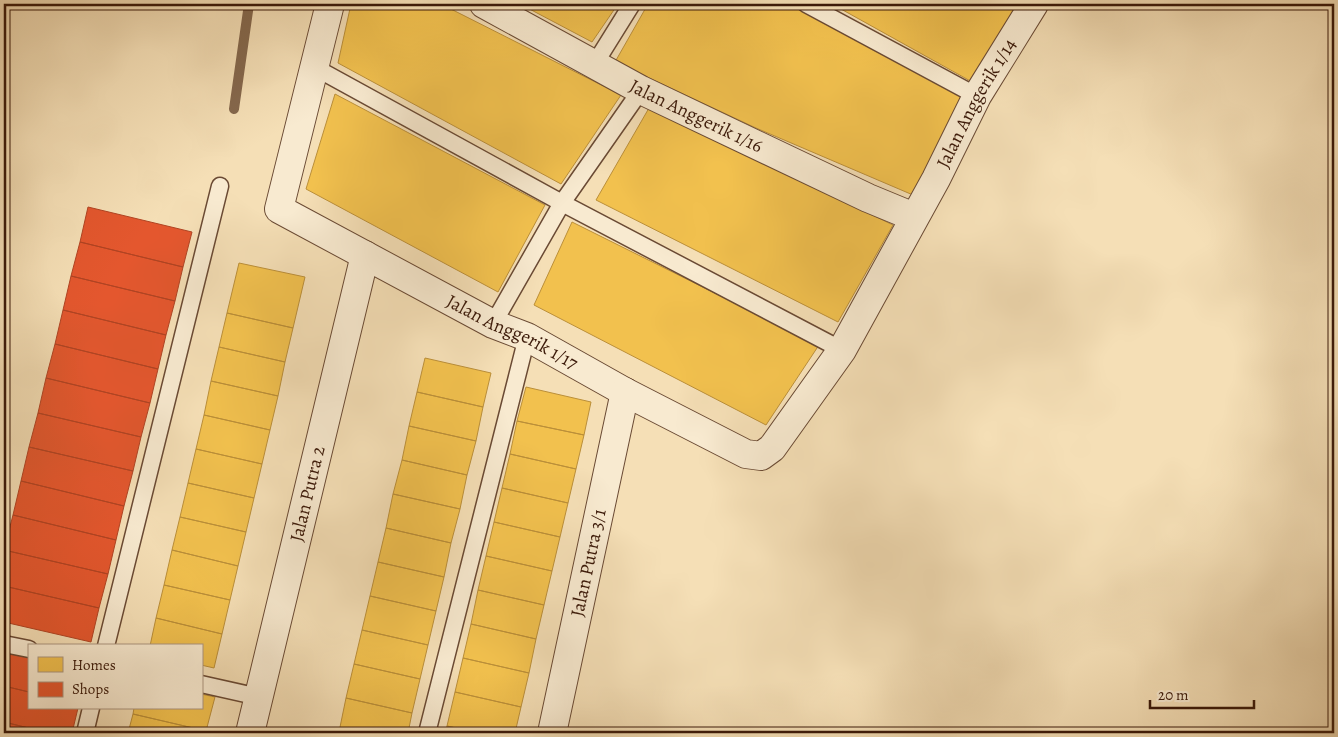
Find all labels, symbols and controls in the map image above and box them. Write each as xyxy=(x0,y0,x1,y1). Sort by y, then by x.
street label: Jalan Anggerik 1/14 xyxy=(930,33,1023,173)
street label: Jalan Anggerik 1/16 xyxy=(625,73,767,159)
street label: Jalan Anggerik 1/17 xyxy=(442,288,583,376)
street label: Jalan Putra 2 xyxy=(283,443,332,545)
street label: Jalan Putra 3/1 xyxy=(564,506,613,619)
legend xyxy=(28,644,202,710)
text: Homes xyxy=(72,655,116,675)
scale bar xyxy=(1150,677,1254,709)
text: Shops xyxy=(72,679,109,699)
text: 20 m xyxy=(1158,685,1189,705)

